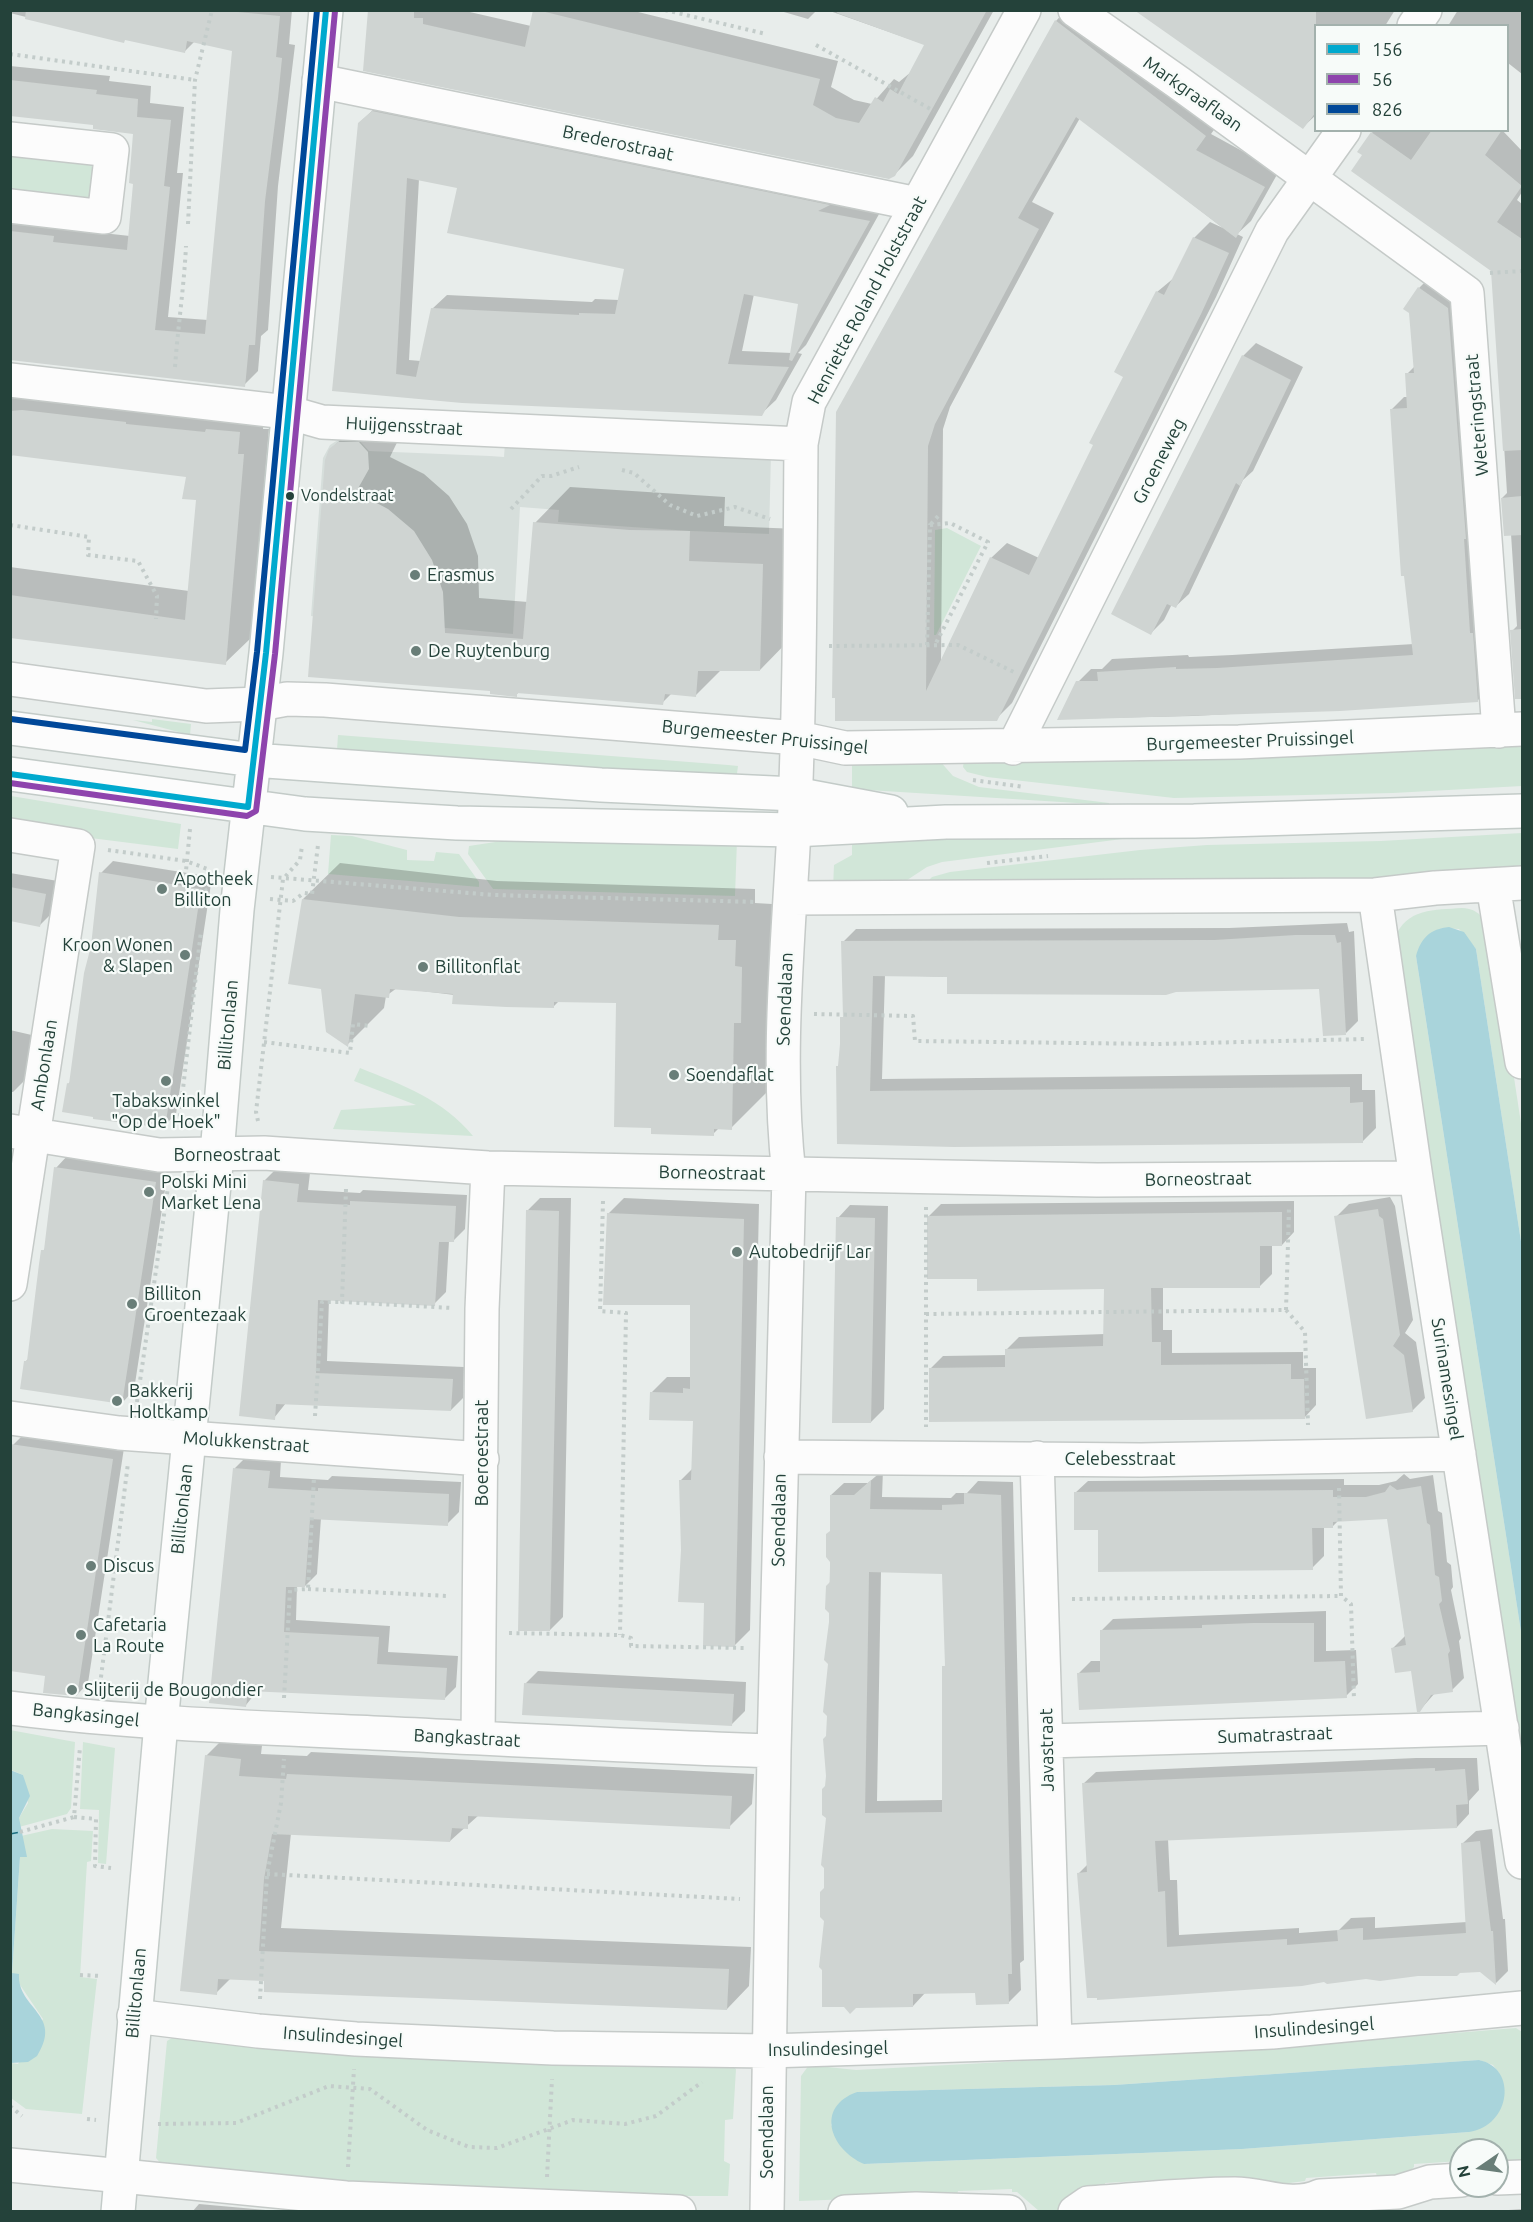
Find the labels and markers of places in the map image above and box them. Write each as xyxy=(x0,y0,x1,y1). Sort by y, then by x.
place label: Vondelstraat xyxy=(301,486,393,506)
marker: Vondelstraat xyxy=(284,490,296,502)
place label: Erasmus xyxy=(427,564,495,586)
marker: Erasmus xyxy=(408,568,422,582)
place label: De Ruytenburg xyxy=(428,640,550,662)
marker: De Ruytenburg xyxy=(409,644,423,658)
place label: Apotheek Billiton xyxy=(174,868,253,910)
marker: Apotheek Billiton xyxy=(155,882,169,896)
place label: Kroon Wonen & Slapen xyxy=(62,934,173,976)
marker: Kroon Wonen & Slapen xyxy=(178,948,192,962)
place label: Billitonflat xyxy=(435,956,520,978)
marker: Billitonflat xyxy=(416,960,430,974)
place label: Soendaflat xyxy=(686,1064,774,1086)
marker: Soendaflat xyxy=(667,1068,681,1082)
marker: Tabakswinkel "Op de Hoek" xyxy=(159,1074,173,1088)
place label: Tabakswinkel "Op de Hoek" xyxy=(111,1090,221,1132)
place label: Polski Mini Market Lena xyxy=(161,1171,261,1214)
marker: Polski Mini Market Lena xyxy=(142,1185,156,1199)
place label: Autobedrijf Lar xyxy=(749,1241,871,1263)
marker: Autobedrijf Lar xyxy=(730,1245,744,1259)
place label: Billiton Groentezaak xyxy=(144,1283,246,1326)
marker: Billiton Groentezaak xyxy=(125,1297,139,1311)
place label: Bakkerij Holtkamp xyxy=(129,1380,208,1422)
marker: Bakkerij Holtkamp xyxy=(110,1394,124,1408)
place label: Discus xyxy=(103,1555,154,1577)
marker: Discus xyxy=(84,1559,98,1573)
place label: Cafetaria La Route xyxy=(93,1614,167,1656)
marker: Cafetaria La Route xyxy=(74,1628,88,1642)
place label: Slijterij de Bougondier xyxy=(84,1679,263,1701)
marker: Slijterij de Bougondier xyxy=(65,1683,79,1697)

